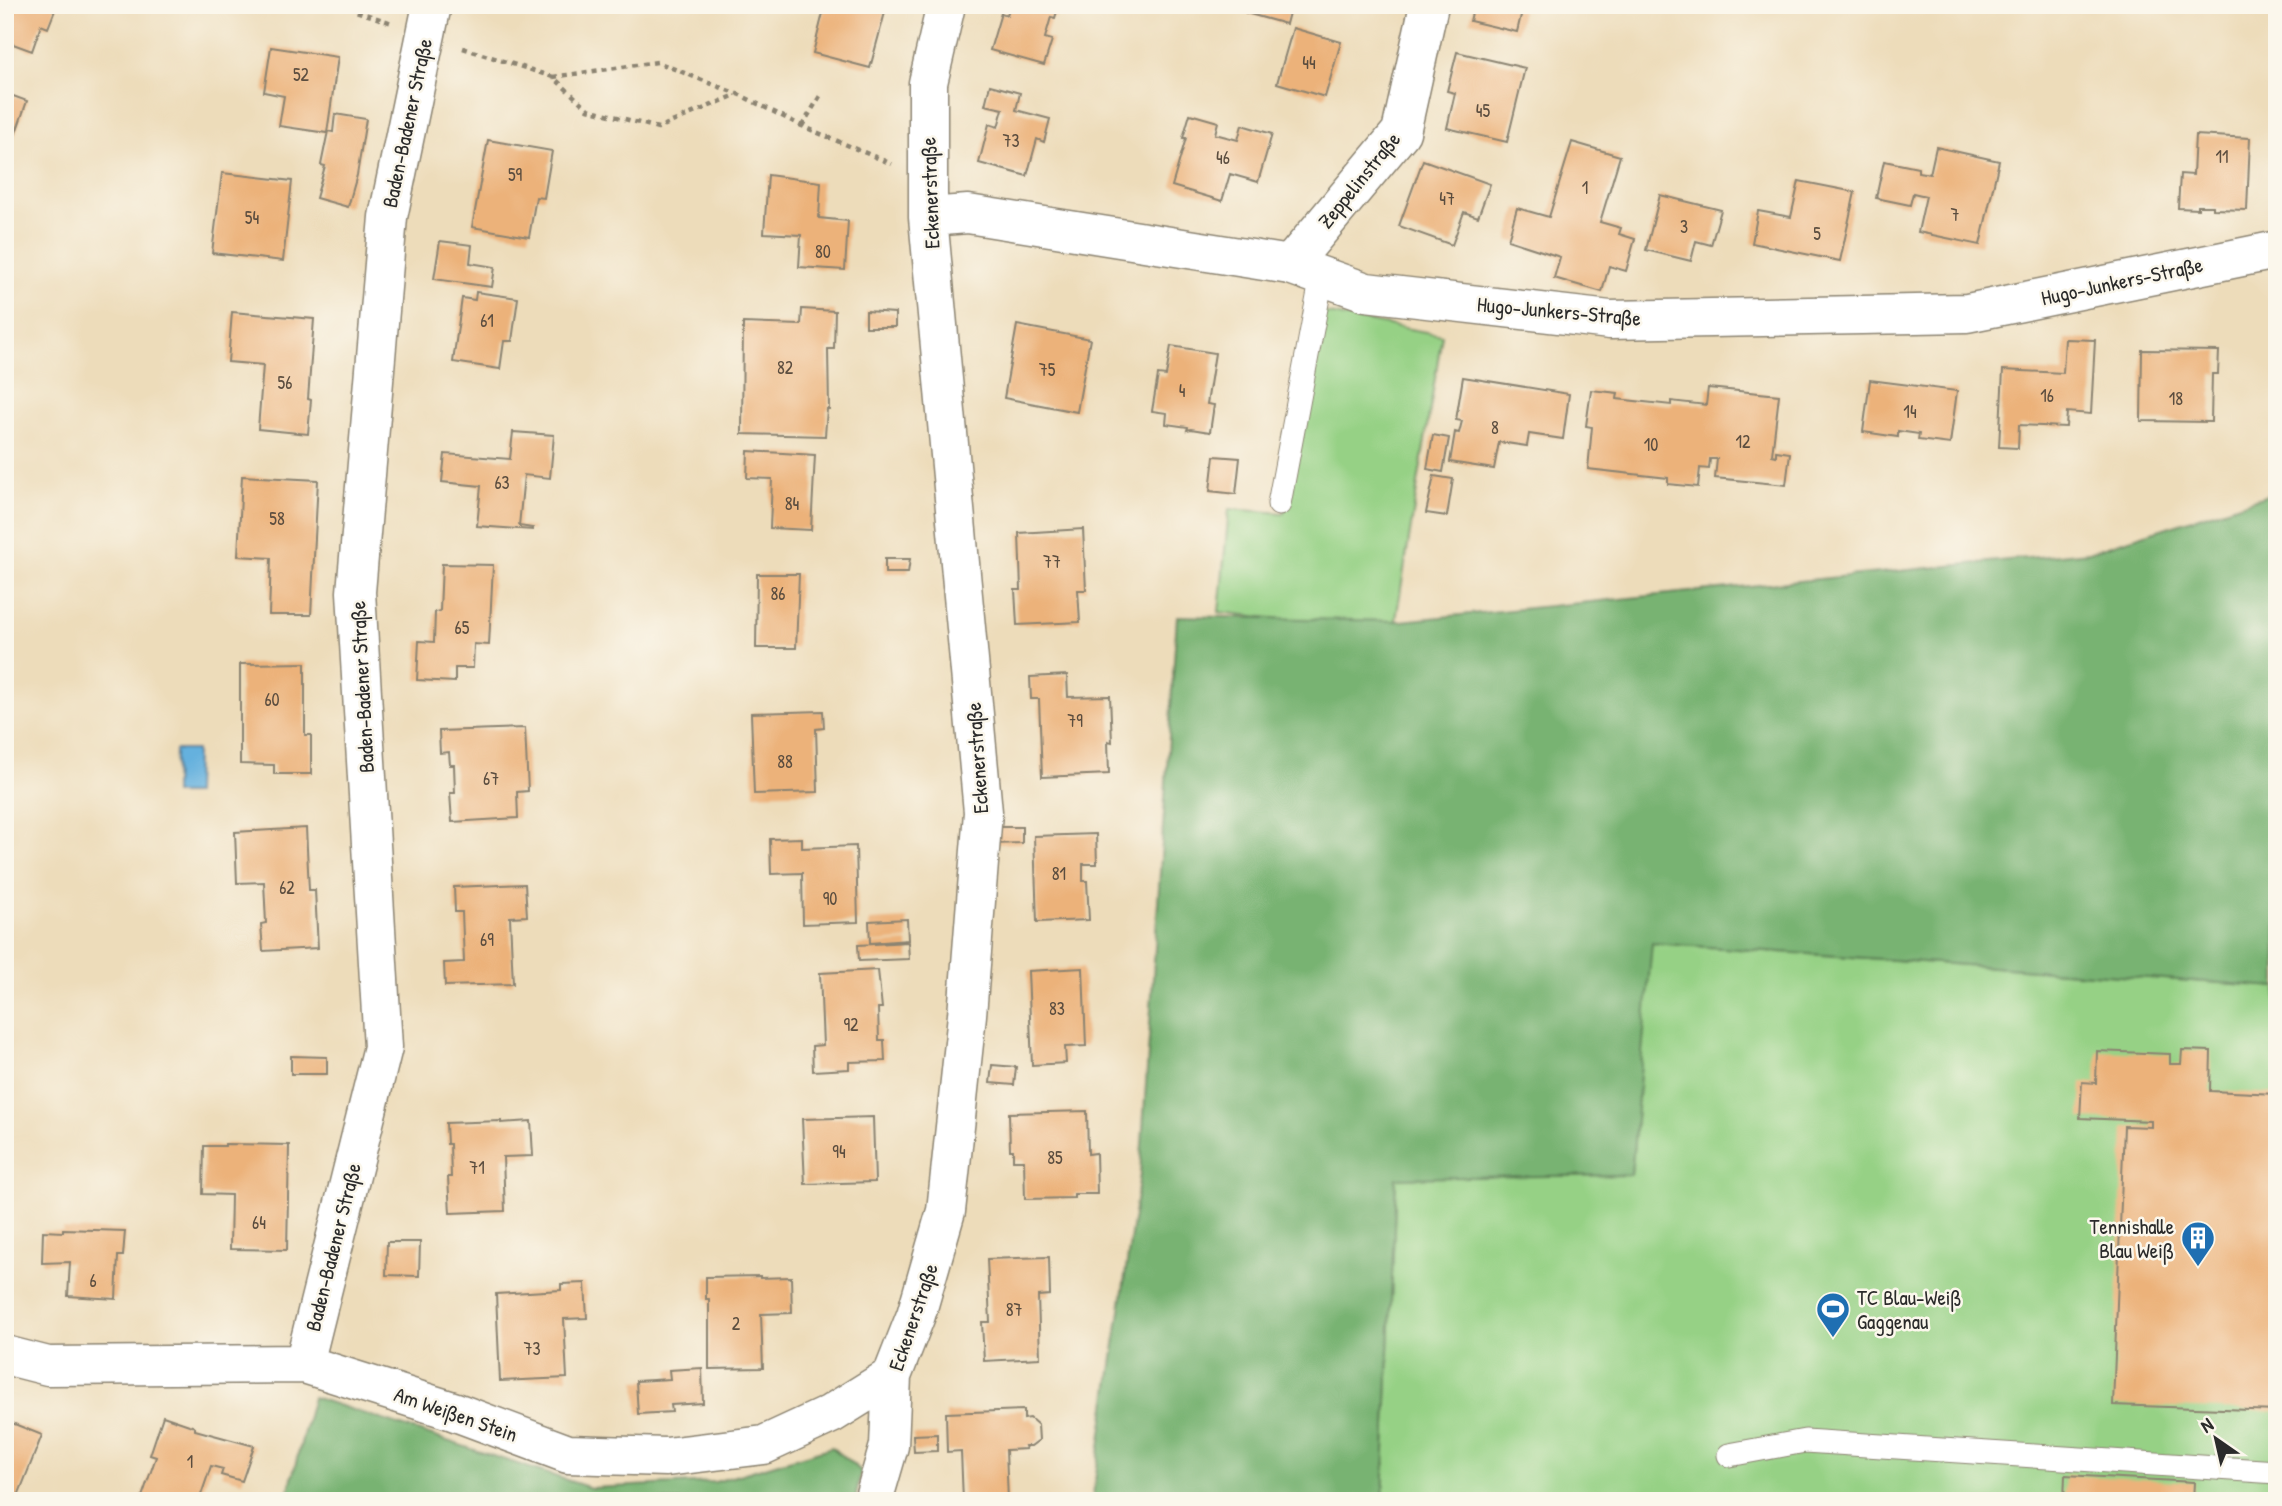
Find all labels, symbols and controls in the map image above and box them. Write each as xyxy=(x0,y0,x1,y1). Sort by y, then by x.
street label: Baden-Badener Straße xyxy=(375,36,439,210)
house number: 44 xyxy=(1302,50,1316,75)
house number: 52 xyxy=(293,62,310,87)
house number: 45 xyxy=(1476,98,1491,123)
street label: Zeppelinstraße xyxy=(1311,126,1407,234)
house number: 73 xyxy=(1003,128,1019,153)
street label: Eckenerstraße xyxy=(914,137,946,249)
house number: 11 xyxy=(2215,144,2229,169)
house number: 46 xyxy=(1216,145,1230,170)
house number: 59 xyxy=(508,162,522,187)
house number: 1 xyxy=(1582,175,1588,200)
house number: 47 xyxy=(1439,186,1455,211)
house number: 7 xyxy=(1951,202,1960,227)
house number: 54 xyxy=(245,205,259,230)
house number: 3 xyxy=(1680,214,1688,239)
house number: 5 xyxy=(1813,221,1821,246)
house number: 80 xyxy=(815,239,831,264)
street label: Hugo-Junkers-Straße xyxy=(2039,250,2205,312)
street label: Hugo-Junkers-Straße xyxy=(1476,289,1642,333)
house number: 61 xyxy=(480,308,494,333)
house number: 82 xyxy=(777,355,794,380)
house number: 75 xyxy=(1039,357,1056,382)
house number: 56 xyxy=(278,370,292,395)
house number: 4 xyxy=(1179,378,1186,403)
house number: 16 xyxy=(2040,383,2054,408)
house number: 18 xyxy=(2169,386,2183,411)
house number: 14 xyxy=(1903,399,1917,424)
house number: 8 xyxy=(1491,415,1499,440)
house number: 12 xyxy=(1736,429,1751,454)
house number: 10 xyxy=(1644,432,1658,457)
house number: 63 xyxy=(494,470,510,495)
house number: 84 xyxy=(785,491,800,516)
house number: 58 xyxy=(269,506,285,531)
house number: 77 xyxy=(1043,549,1061,574)
house number: 86 xyxy=(771,581,785,606)
street label: Baden-Badener Straße xyxy=(343,600,381,774)
house number: 65 xyxy=(455,615,470,640)
house number: 60 xyxy=(264,687,280,712)
street label: Eckenerstraße xyxy=(959,701,995,815)
house number: 79 xyxy=(1067,708,1083,733)
house number: 88 xyxy=(777,749,793,774)
house number: 67 xyxy=(483,766,499,791)
house number: 81 xyxy=(1052,861,1066,886)
house number: 62 xyxy=(279,875,295,900)
house number: 90 xyxy=(823,886,837,911)
house number: 69 xyxy=(480,927,494,952)
house number: 83 xyxy=(1049,996,1065,1021)
house number: 92 xyxy=(843,1012,859,1037)
house number: 94 xyxy=(832,1139,846,1164)
house number: 85 xyxy=(1047,1145,1063,1170)
house number: 71 xyxy=(469,1155,485,1180)
street label: Baden-Badener Straße xyxy=(298,1160,368,1334)
house number: 64 xyxy=(252,1210,266,1235)
place label: Tennishalle Blau Weiß xyxy=(2090,1212,2174,1265)
building icon: Tennishalle Blau Weiß xyxy=(2179,1219,2217,1268)
street label: Eckenerstraße xyxy=(881,1260,945,1374)
house number: 6 xyxy=(89,1268,97,1293)
place label: TC Blau-Weiß Gaggenau xyxy=(1857,1283,1962,1336)
sports icon: TC Blau-Weiß Gaggenau xyxy=(1814,1290,1852,1339)
house number: 87 xyxy=(1006,1297,1022,1322)
house number: 2 xyxy=(732,1311,741,1336)
house number: 73 xyxy=(524,1336,540,1361)
street label: Am Weißen Stein xyxy=(391,1379,521,1449)
north arrow xyxy=(2180,1404,2250,1474)
text: N xyxy=(2195,1411,2218,1439)
house number: 1 xyxy=(187,1449,193,1474)

